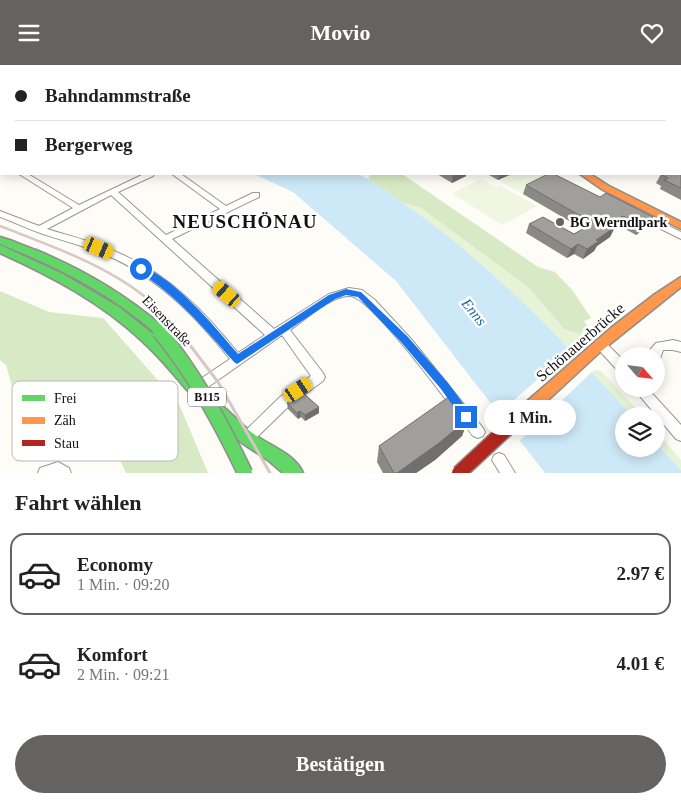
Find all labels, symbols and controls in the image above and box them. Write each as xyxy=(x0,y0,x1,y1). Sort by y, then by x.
icon: menu xyxy=(15,19,43,47)
icon: heart xyxy=(638,19,666,47)
text: Movio xyxy=(311,20,370,45)
text: Bahndammstraße xyxy=(45,85,191,106)
text: Bergerweg xyxy=(45,134,133,155)
district label: NEUSCHÖNAU xyxy=(172,211,318,232)
place label: BG Werndlpark xyxy=(570,215,668,230)
marker: BG Werndlpark xyxy=(554,216,566,228)
car xyxy=(82,235,115,261)
route start xyxy=(130,258,152,280)
car xyxy=(210,278,243,310)
street label: Eisenstraße xyxy=(139,293,195,349)
water label: Enns xyxy=(458,295,490,329)
street label: Schönauerbrücke xyxy=(533,299,627,385)
north arrow xyxy=(615,347,665,397)
map controls xyxy=(615,347,665,457)
car xyxy=(281,375,314,405)
legend xyxy=(12,381,178,461)
road number: B115 xyxy=(188,387,226,407)
text: Frei xyxy=(54,391,77,406)
callout: 1 Min. xyxy=(484,399,576,435)
route end xyxy=(455,406,477,428)
button: layers xyxy=(615,407,665,457)
text: 1 Min. xyxy=(508,409,552,426)
text: Zäh xyxy=(54,413,76,428)
text: Stau xyxy=(54,436,79,451)
text: Fahrt wählen xyxy=(15,490,142,515)
icon: car xyxy=(17,552,62,597)
text: Economy xyxy=(77,554,153,575)
text: 2.97 € xyxy=(617,563,664,584)
text: 1 Min. · 09:20 xyxy=(77,576,169,593)
icon: car xyxy=(17,642,62,687)
text: Komfort xyxy=(77,644,148,665)
text: 4.01 € xyxy=(617,653,664,674)
text: 2 Min. · 09:21 xyxy=(77,666,169,683)
button: Bestätigen xyxy=(15,735,666,793)

